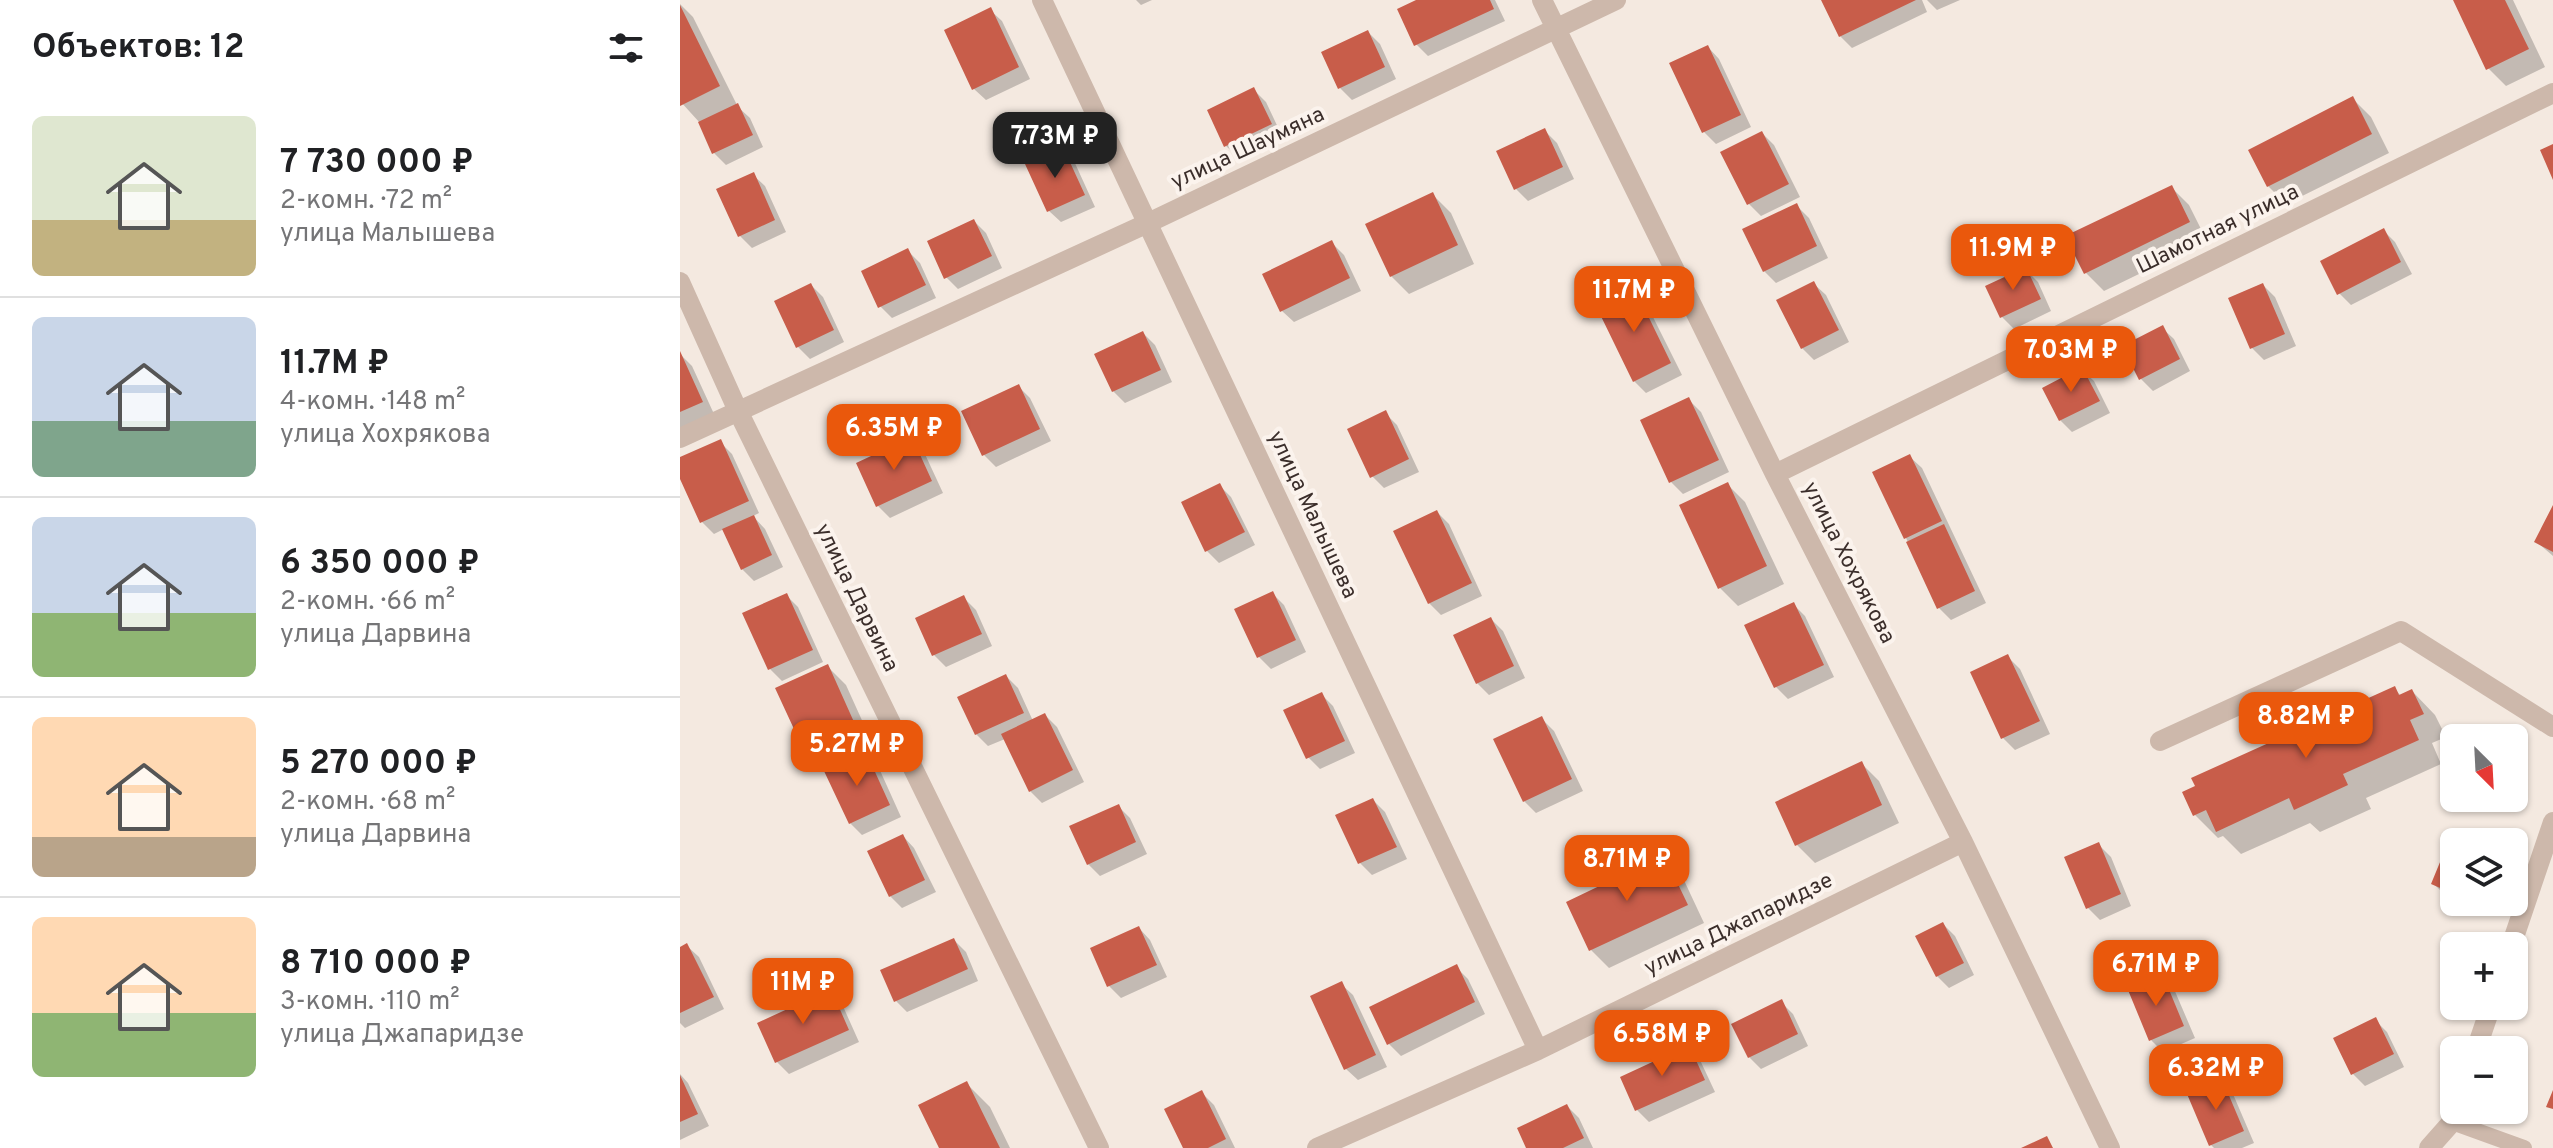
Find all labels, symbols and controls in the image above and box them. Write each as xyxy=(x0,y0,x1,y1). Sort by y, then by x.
icon: filters xyxy=(604,26,648,70)
text: Объектов: 12 xyxy=(32,27,244,70)
street label: улица Шаумяна xyxy=(1167,102,1329,196)
pin: 7.73M ₽ xyxy=(981,112,1129,180)
text: 7.73M ₽ xyxy=(1011,121,1099,154)
text: 7 730 000 ₽ xyxy=(280,142,473,185)
icon: home xyxy=(96,148,192,244)
street label: Шамотная улица xyxy=(2132,179,2304,281)
text: 2-комн. · 72 m² xyxy=(280,185,452,218)
text: улица Малышева xyxy=(280,218,495,251)
pin: 11.9M ₽ xyxy=(1939,224,2087,292)
text: 11.9M ₽ xyxy=(1969,233,2057,266)
pin: 11.7M ₽ xyxy=(1560,266,1708,334)
text: 11.7M ₽ xyxy=(1592,275,1676,308)
pin: 7.03M ₽ xyxy=(1997,326,2145,394)
text: 7.03M ₽ xyxy=(2024,335,2118,368)
text: 11.7M ₽ xyxy=(280,343,389,386)
icon: home xyxy=(96,349,192,445)
text: 4-комн. · 148 m² xyxy=(280,386,466,419)
pin: 6.35M ₽ xyxy=(820,404,968,472)
text: 6.35M ₽ xyxy=(845,413,943,446)
text: улица Хохрякова xyxy=(280,419,490,452)
street label: улица Малышева xyxy=(1261,427,1363,603)
street label: улица Хохрякова xyxy=(1796,478,1900,648)
street label: улица Дарвина xyxy=(808,519,904,677)
text: 6 350 000 ₽ xyxy=(280,543,480,586)
icon: home xyxy=(96,549,192,645)
text: 2-комн. · 66 m² xyxy=(280,586,455,619)
text: улица Дарвина xyxy=(280,619,471,652)
pin: 8.82M ₽ xyxy=(2232,692,2380,760)
text: 8.82M ₽ xyxy=(2257,701,2355,734)
pin: 5.27M ₽ xyxy=(783,720,931,788)
north arrow xyxy=(2440,724,2528,812)
map controls xyxy=(2440,724,2528,1124)
text: 5.27M ₽ xyxy=(809,729,905,762)
text: 5 270 000 ₽ xyxy=(280,743,477,786)
icon: home xyxy=(96,749,192,845)
text: 2-комн. · 68 m² xyxy=(280,786,456,819)
text: улица Дарвина xyxy=(280,819,471,852)
button: layers xyxy=(2440,828,2528,916)
pin: 8.71M ₽ xyxy=(1553,835,1701,903)
text: 8.71M ₽ xyxy=(1582,844,1672,877)
street label: улица Джапаридзе xyxy=(1640,868,1838,982)
button: + xyxy=(2440,932,2528,1020)
pin: 6.71M ₽ xyxy=(2082,940,2230,1008)
text: 8 710 000 ₽ xyxy=(280,943,471,986)
icon: home xyxy=(96,949,192,1045)
text: 6.71M ₽ xyxy=(2111,949,2201,982)
pin: 11M ₽ xyxy=(747,958,859,1026)
text: 11M ₽ xyxy=(770,967,836,1000)
text: 3-комн. · 110 m² xyxy=(280,986,460,1019)
pin: 6.58M ₽ xyxy=(1588,1010,1736,1078)
text: улица Джапаридзе xyxy=(280,1019,524,1052)
text: 6.58M ₽ xyxy=(1612,1019,1712,1052)
button: − xyxy=(2440,1036,2528,1124)
pin: 6.32M ₽ xyxy=(2142,1044,2290,1112)
text: 6.32M ₽ xyxy=(2167,1053,2265,1086)

